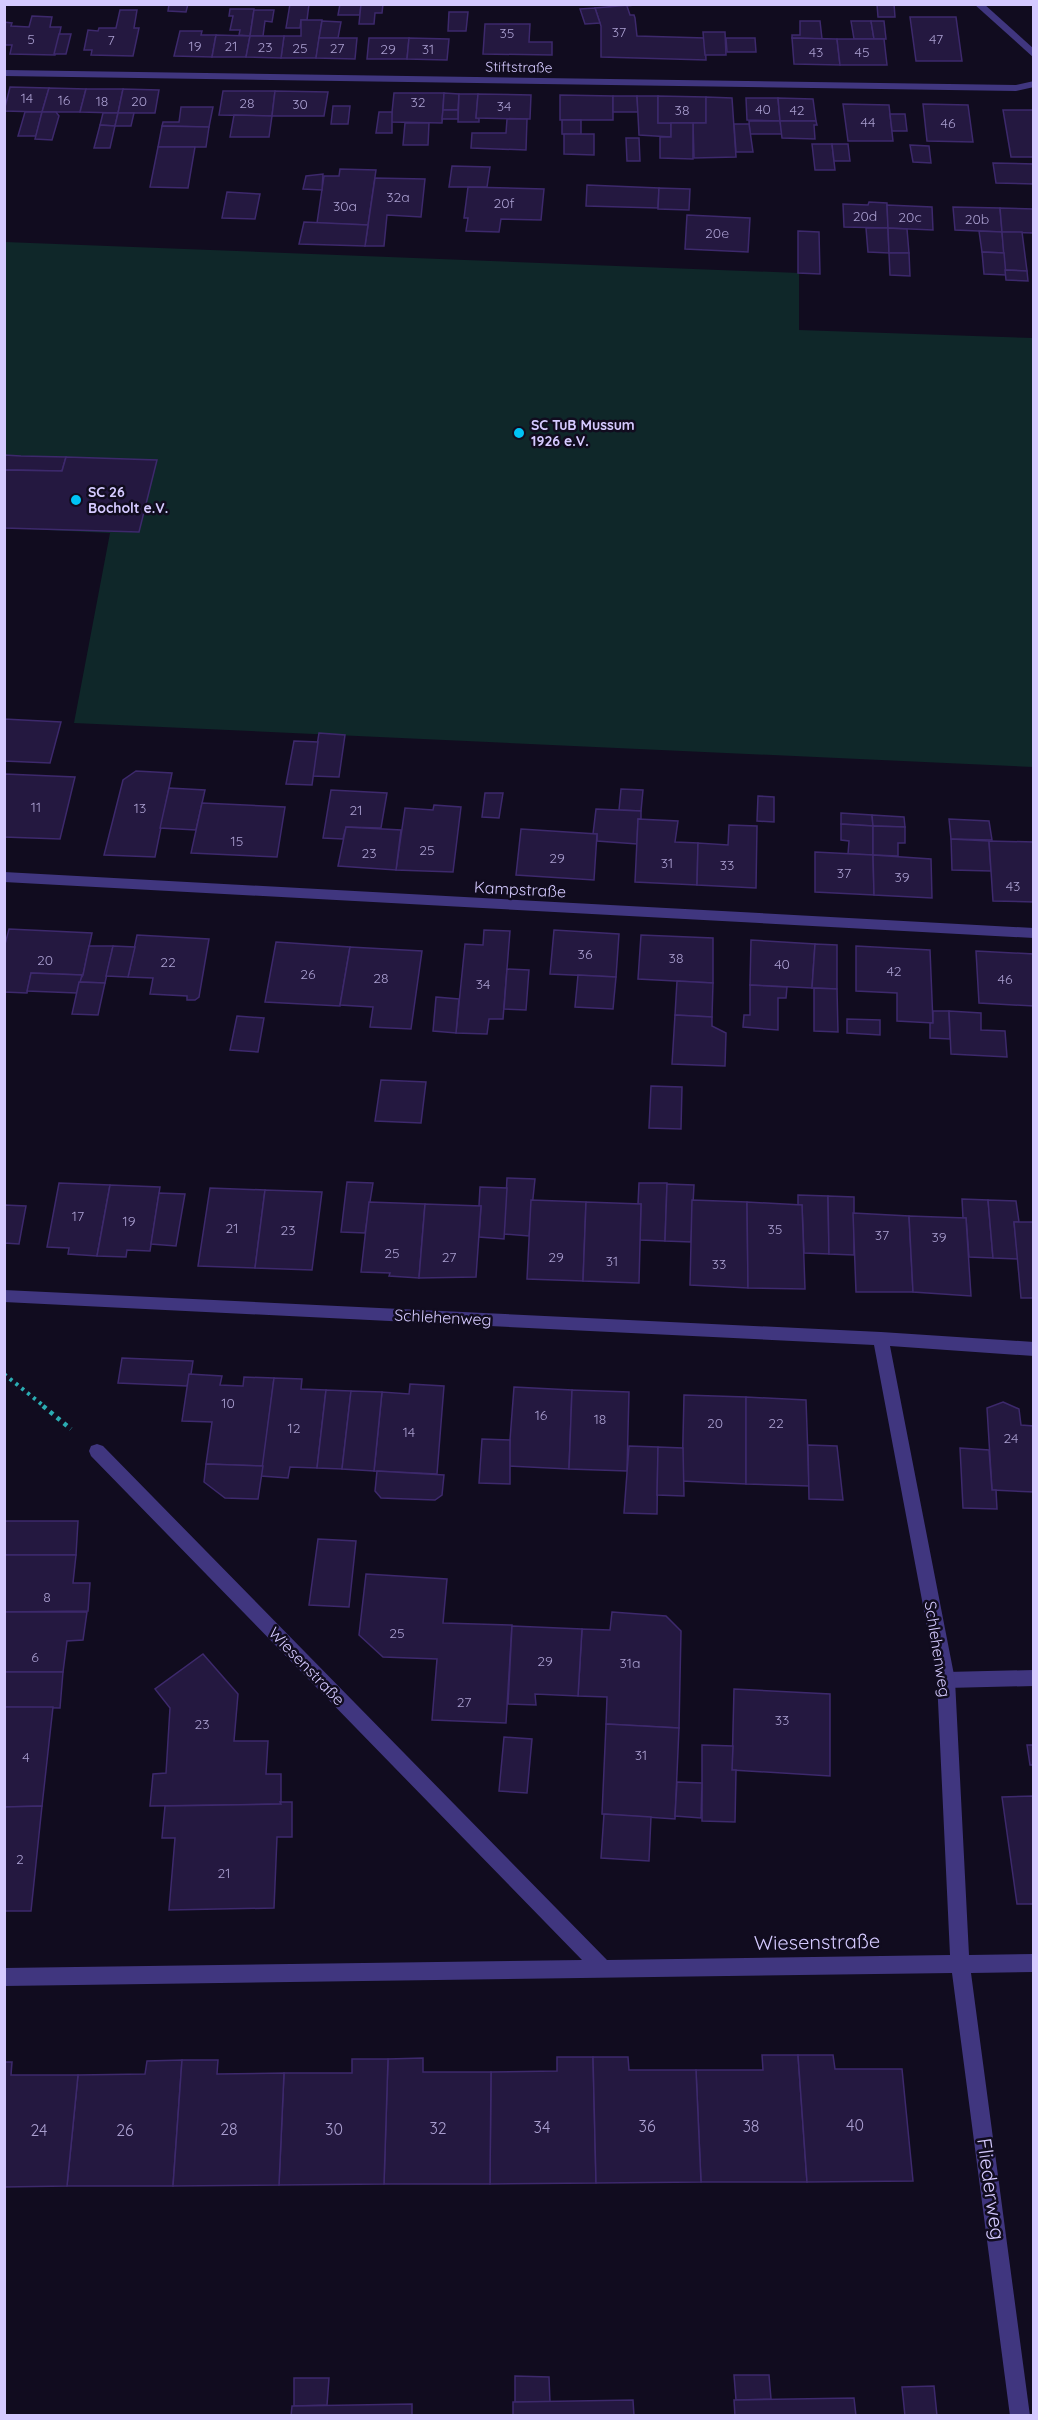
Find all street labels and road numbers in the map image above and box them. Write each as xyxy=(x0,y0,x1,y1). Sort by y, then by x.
street label: Stiftstraße xyxy=(485,57,553,77)
street label: Kampstraße xyxy=(473,877,567,901)
street label: Schlehenweg xyxy=(394,1304,492,1330)
street label: Schlehenweg xyxy=(921,1599,955,1699)
street label: Wiesenstraße xyxy=(265,1623,349,1709)
street label: Wiesenstraße xyxy=(754,1928,880,1955)
street label: Fliederweg xyxy=(972,2137,1011,2241)

